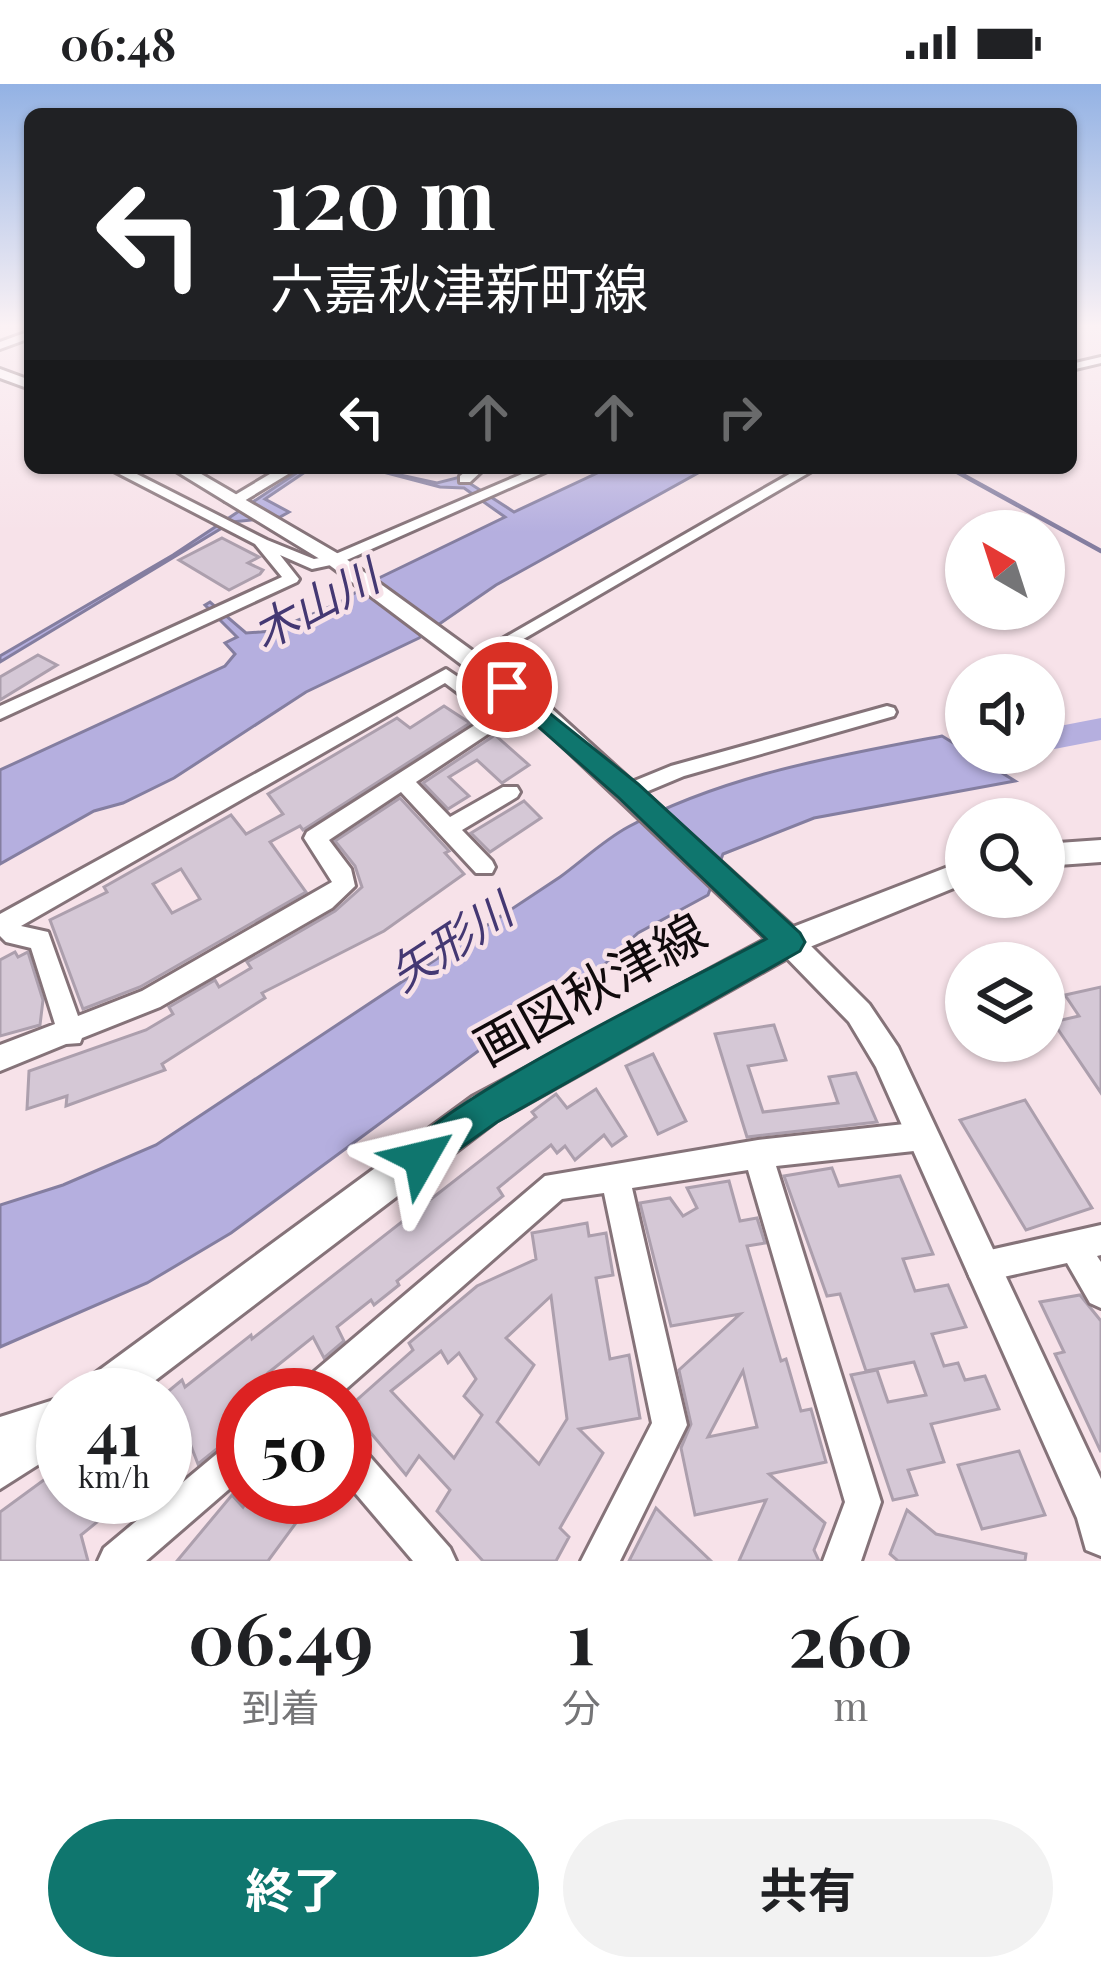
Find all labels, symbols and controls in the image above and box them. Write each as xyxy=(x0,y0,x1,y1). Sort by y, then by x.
text: 06:48 xyxy=(60,12,176,72)
text: 120 m xyxy=(270,139,496,251)
icon: left xyxy=(72,156,228,312)
text: 六嘉秋津新町線 xyxy=(270,251,648,323)
icon: left xyxy=(329,384,395,450)
icon: ahead xyxy=(455,384,521,450)
icon: ahead xyxy=(581,384,647,450)
icon: right xyxy=(707,384,773,450)
north arrow xyxy=(945,510,1065,630)
map controls xyxy=(945,510,1065,1062)
water label: 木山川 xyxy=(240,542,391,660)
pin xyxy=(456,636,558,738)
icon: arrive xyxy=(474,654,540,720)
button: sound xyxy=(945,654,1065,774)
button: search xyxy=(945,798,1065,918)
water label: 矢形川 xyxy=(376,876,525,1002)
street label: 画図秋津線 xyxy=(461,895,717,1079)
button: layers xyxy=(945,942,1065,1062)
position arrow xyxy=(358,1095,484,1221)
speed limit sign: 50 xyxy=(216,1368,372,1524)
text: 41 xyxy=(87,1391,141,1471)
text: km/h xyxy=(78,1456,150,1496)
text: 06:49 xyxy=(188,1587,374,1683)
text: 1 xyxy=(567,1587,595,1683)
text: 260 xyxy=(789,1589,913,1685)
text: m xyxy=(833,1679,868,1731)
text: 到着 xyxy=(242,1680,320,1732)
text: 分 xyxy=(562,1680,601,1732)
button: 終了 xyxy=(48,1819,539,1957)
button: 共有 xyxy=(563,1819,1053,1957)

